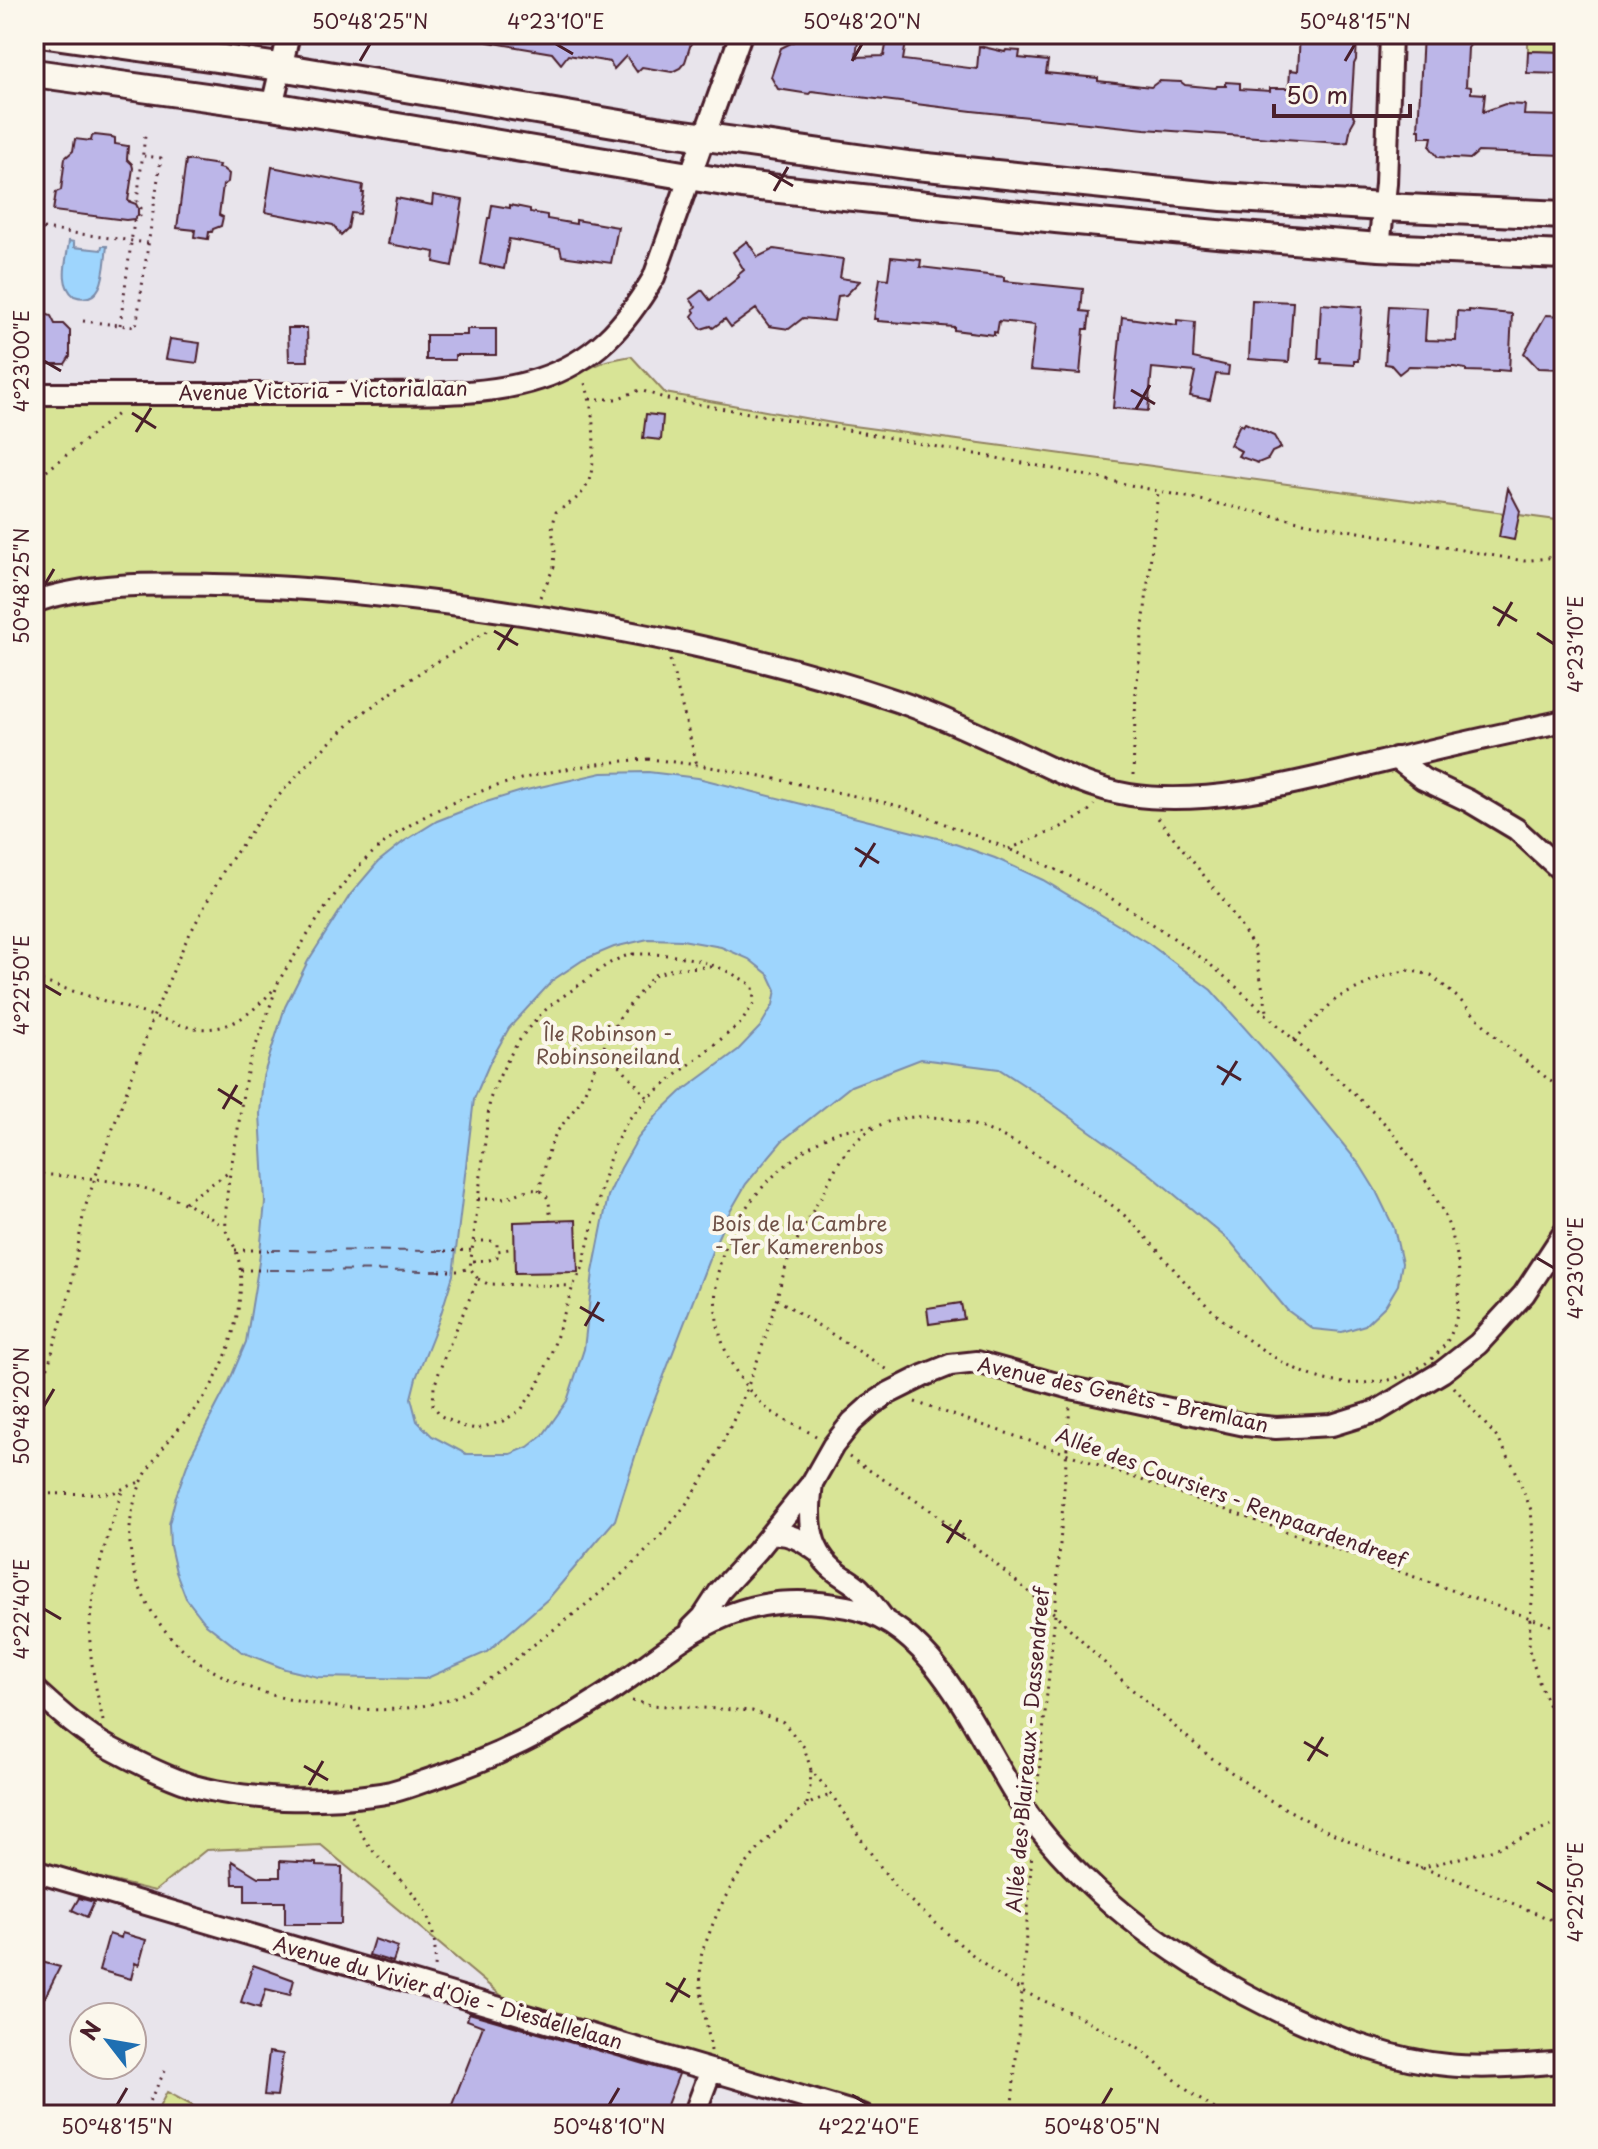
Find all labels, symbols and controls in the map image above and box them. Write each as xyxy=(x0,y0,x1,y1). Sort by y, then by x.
text: 50°48'25"N xyxy=(312,6,428,36)
text: 4°23'10"E xyxy=(507,6,605,36)
text: 50°48'20"N xyxy=(803,6,921,36)
text: 50°48'15"N xyxy=(1299,6,1411,36)
scale bar xyxy=(1274,68,1410,118)
text: 50 m xyxy=(1286,76,1348,112)
text: 4°23'00"E xyxy=(6,310,36,412)
street label: Avenue Victoria - Victorialaan xyxy=(178,372,468,408)
text: 50°48'25"N xyxy=(6,528,36,644)
text: 4°23'10"E xyxy=(1560,595,1590,693)
text: 4°22'50"E xyxy=(6,935,36,1035)
park label: Île Robinson - Robinsoneiland xyxy=(536,1018,680,1071)
park label: Bois de la Cambre - Ter Kamerenbos xyxy=(711,1208,887,1261)
text: 4°23'00"E xyxy=(1560,1217,1590,1319)
text: 50°48'20"N xyxy=(6,1347,36,1465)
street label: Avenue des Genêts - Bremlaan xyxy=(975,1349,1271,1440)
street label: Allée des Coursiers - Renpaardendreef xyxy=(1052,1419,1413,1575)
text: 4°22'40"E xyxy=(6,1559,36,1659)
street label: Allée des Blaireaux - Dassendreef xyxy=(998,1584,1056,1914)
text: 4°22'50"E xyxy=(1560,1842,1590,1942)
street label: Avenue du Vivier d'Oie - Diesdellelaan xyxy=(270,1928,626,2056)
north arrow xyxy=(68,2001,148,2081)
text: N xyxy=(71,2014,108,2046)
text: 50°48'15"N xyxy=(61,2111,173,2141)
text: 50°48'10"N xyxy=(552,2111,666,2141)
text: 4°22'40"E xyxy=(819,2111,919,2141)
text: 50°48'05"N xyxy=(1044,2111,1160,2141)

